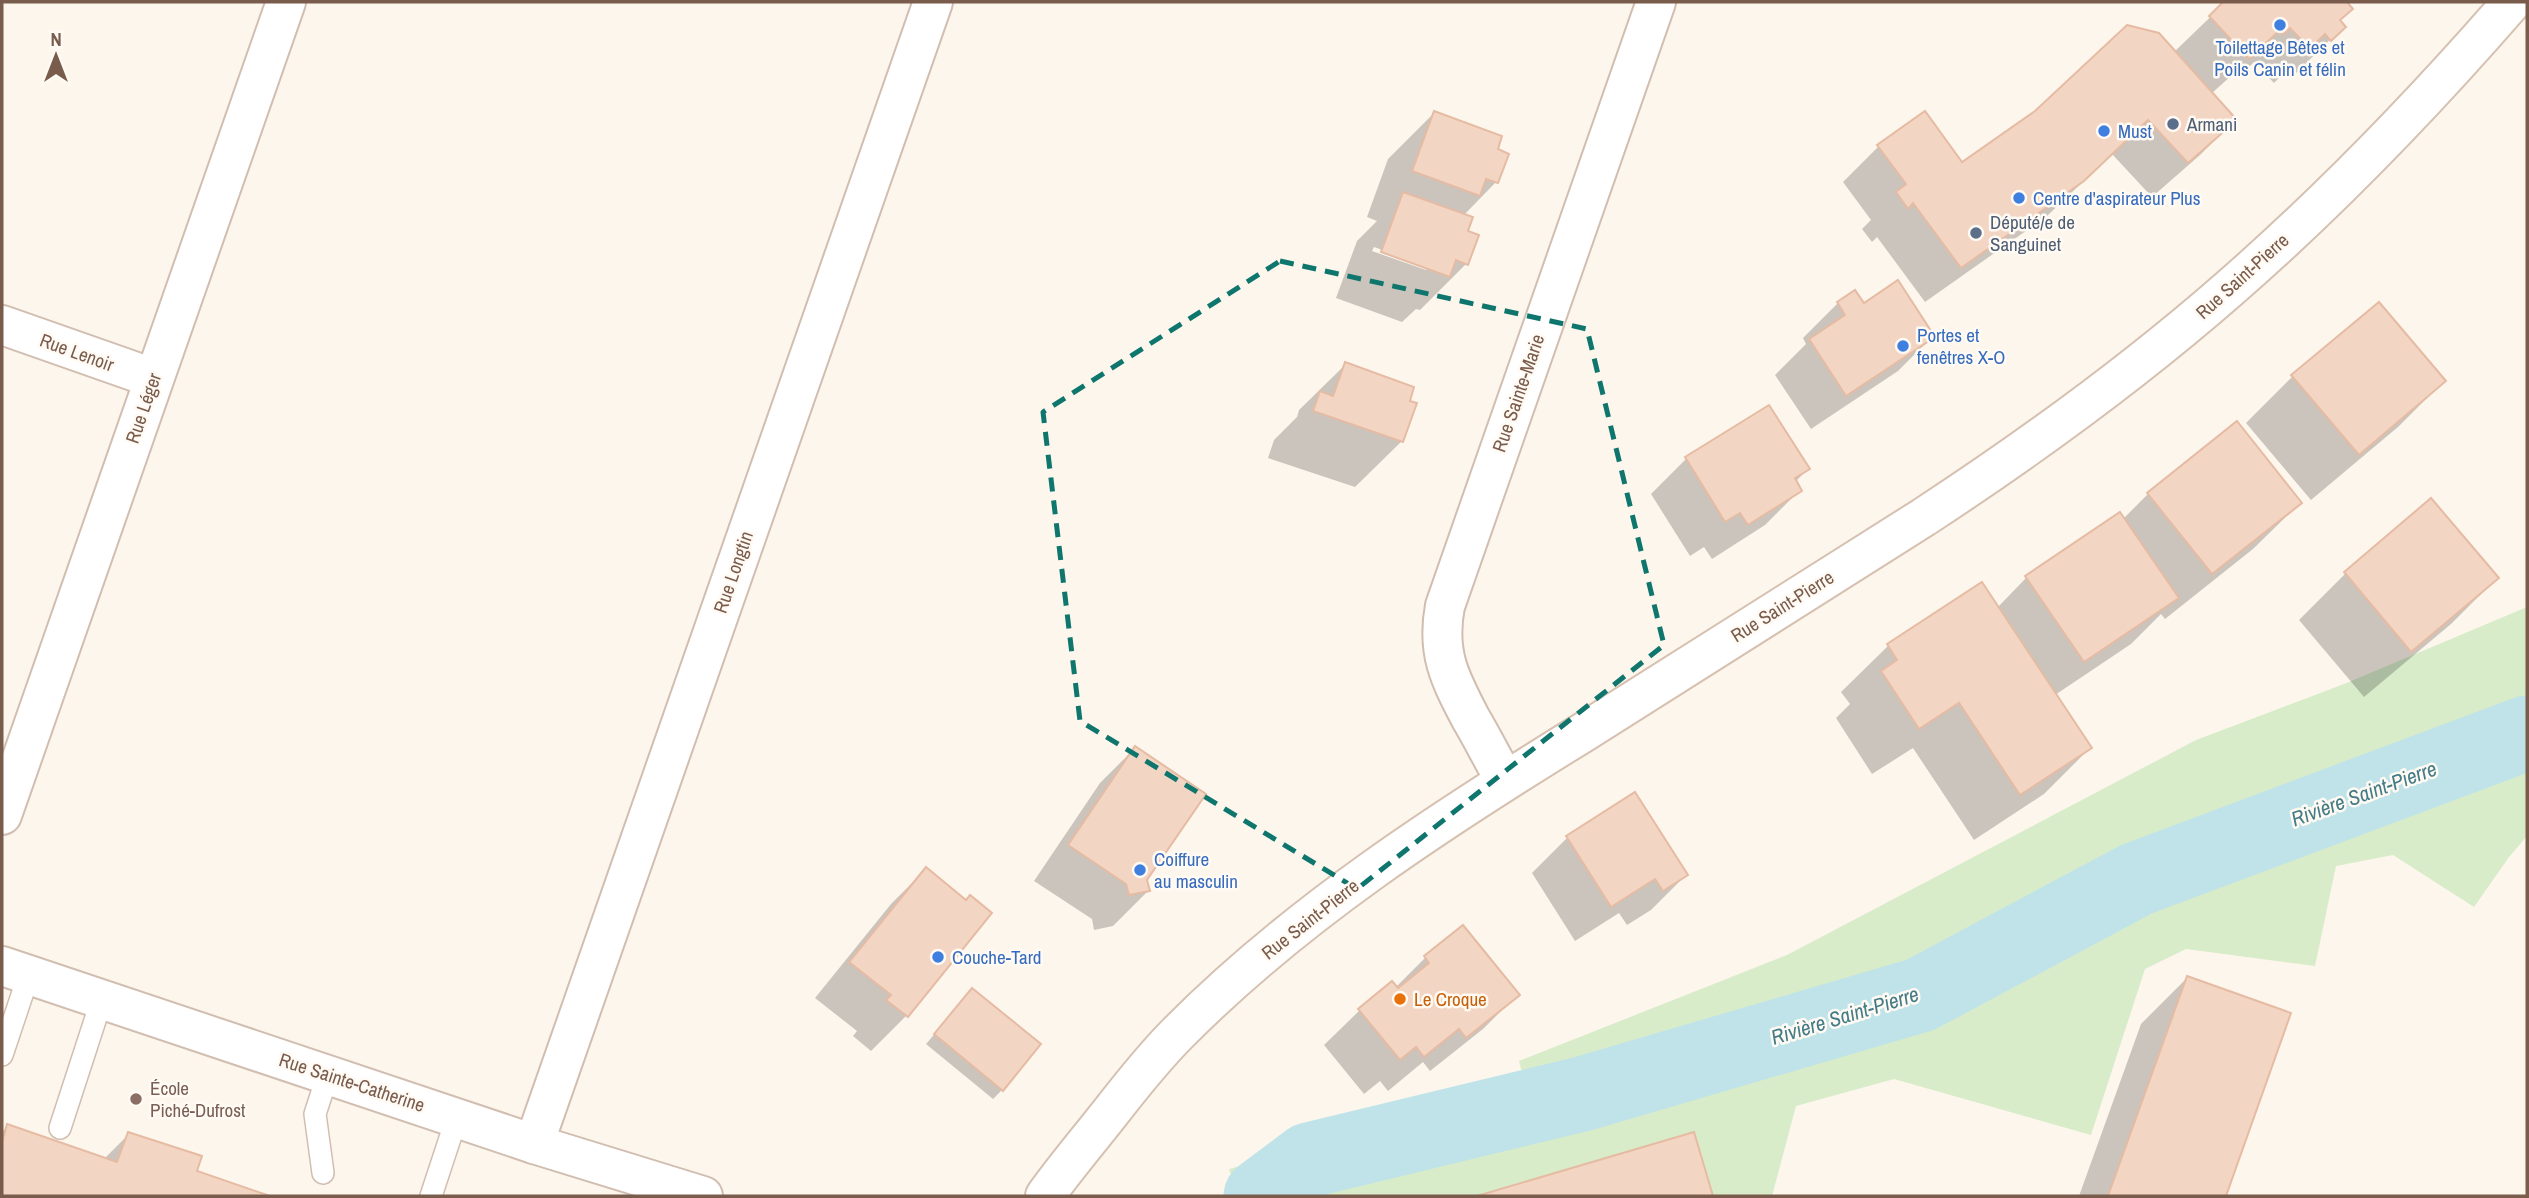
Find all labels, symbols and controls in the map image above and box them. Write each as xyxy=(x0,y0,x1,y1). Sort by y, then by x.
marker: Toilettage Bêtes et Poils Canin et félin xyxy=(2272,17,2288,33)
north arrow xyxy=(21,21,91,91)
text: N xyxy=(50,26,62,52)
place label: Toilettage Bêtes et Poils Canin et félin xyxy=(2214,34,2346,82)
place label: Armani xyxy=(2186,111,2237,137)
marker: Armani xyxy=(2165,116,2181,132)
place label: Must xyxy=(2118,118,2152,144)
marker: Must xyxy=(2096,123,2112,139)
place label: Centre d'aspirateur Plus xyxy=(2033,185,2201,211)
marker: Centre d'aspirateur Plus xyxy=(2011,190,2027,206)
place label: Député/e de Sanguinet xyxy=(1990,209,2075,257)
marker: Député/e de Sanguinet xyxy=(1968,225,1984,241)
street label: Rue Saint-Pierre xyxy=(2190,227,2294,325)
place label: Portes et fenêtres X-O xyxy=(1917,322,2005,370)
street label: Rue Lenoir xyxy=(36,327,118,378)
street label: Rue Sainte-Marie xyxy=(1486,331,1550,455)
marker: Portes et fenêtres X-O xyxy=(1895,338,1911,354)
street label: Rue Léger xyxy=(119,369,167,447)
street label: Rue Longtin xyxy=(707,528,759,616)
street label: Rue Saint-Pierre xyxy=(1726,564,1838,648)
water label: Rivière Saint-Pierre xyxy=(2287,754,2441,833)
place label: Coiffure au masculin xyxy=(1154,846,1238,894)
marker: Coiffure au masculin xyxy=(1132,862,1148,878)
street label: Rue Saint-Pierre xyxy=(1256,873,1364,965)
place label: Couche-Tard xyxy=(952,944,1042,970)
marker: Couche-Tard xyxy=(930,949,946,965)
water label: Rivière Saint-Pierre xyxy=(1767,979,1922,1052)
place label: Le Croque xyxy=(1414,986,1487,1012)
marker: Le Croque xyxy=(1392,991,1408,1007)
street label: Rue Sainte-Catherine xyxy=(276,1046,428,1118)
place label: École Piché-Dufrost xyxy=(150,1075,246,1123)
marker: École Piché-Dufrost xyxy=(128,1091,144,1107)

